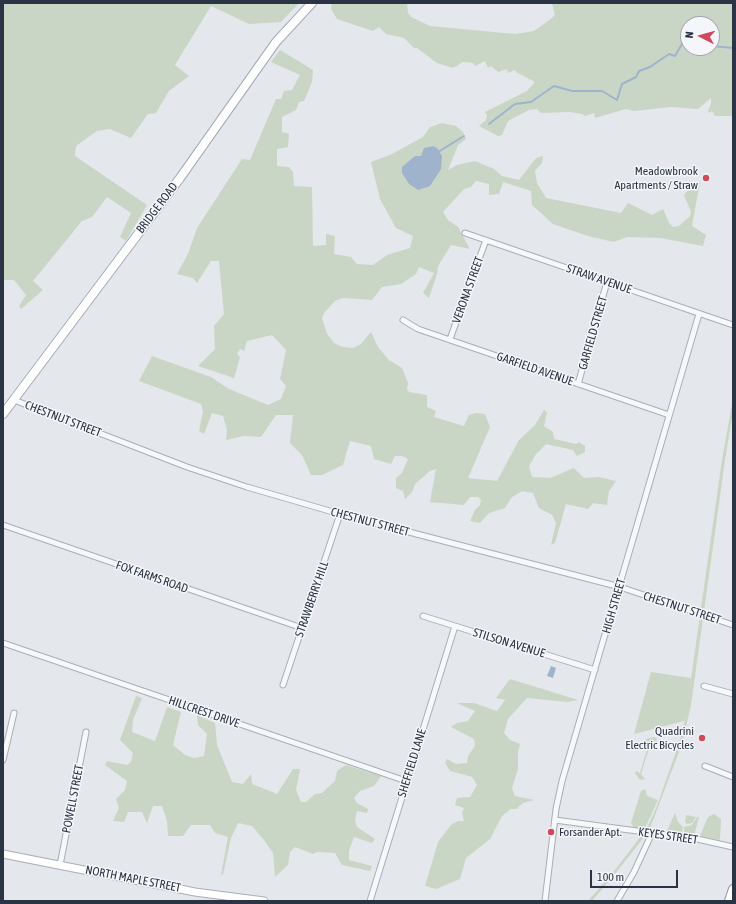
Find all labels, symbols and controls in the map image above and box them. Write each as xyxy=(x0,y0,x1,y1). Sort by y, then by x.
north arrow xyxy=(680,16,720,56)
text: N xyxy=(683,31,695,39)
place label: Meadowbrook Apartments / Straw xyxy=(614,164,698,192)
marker: Meadowbrook Apartments / Straw xyxy=(701,173,711,183)
street label: BRIDGE ROAD xyxy=(133,180,181,236)
street label: VERONA STREET xyxy=(449,255,487,325)
street label: STRAW AVENUE xyxy=(564,261,634,297)
street label: GARFIELD STREET xyxy=(576,294,610,372)
street label: GARFIELD AVENUE xyxy=(495,349,575,389)
street label: CHESTNUT STREET xyxy=(23,398,103,440)
street label: CHESTNUT STREET xyxy=(329,505,411,539)
street label: FOX FARMS ROAD xyxy=(114,558,190,596)
street label: STRAWBERRY HILL xyxy=(292,559,332,639)
street label: HIGH STREET xyxy=(599,577,629,635)
street label: CHESTNUT STREET xyxy=(641,589,723,627)
street label: STILSON AVENUE xyxy=(471,625,547,661)
street label: HILLCREST DRIVE xyxy=(167,693,241,731)
place label: Quadrini Electric Bicycles xyxy=(625,724,694,752)
street label: SHEFFIELD LANE xyxy=(395,727,429,799)
marker: Quadrini Electric Bicycles xyxy=(697,733,707,743)
street label: POWELL STREET xyxy=(59,764,87,834)
place label: Forsander Apt. xyxy=(559,825,622,839)
street label: KEYES STREET xyxy=(637,825,699,847)
marker: Forsander Apt. xyxy=(546,827,556,837)
scale bar xyxy=(592,862,680,888)
street label: NORTH MAPLE STREET xyxy=(84,863,182,895)
text: 100 m xyxy=(597,870,624,884)

